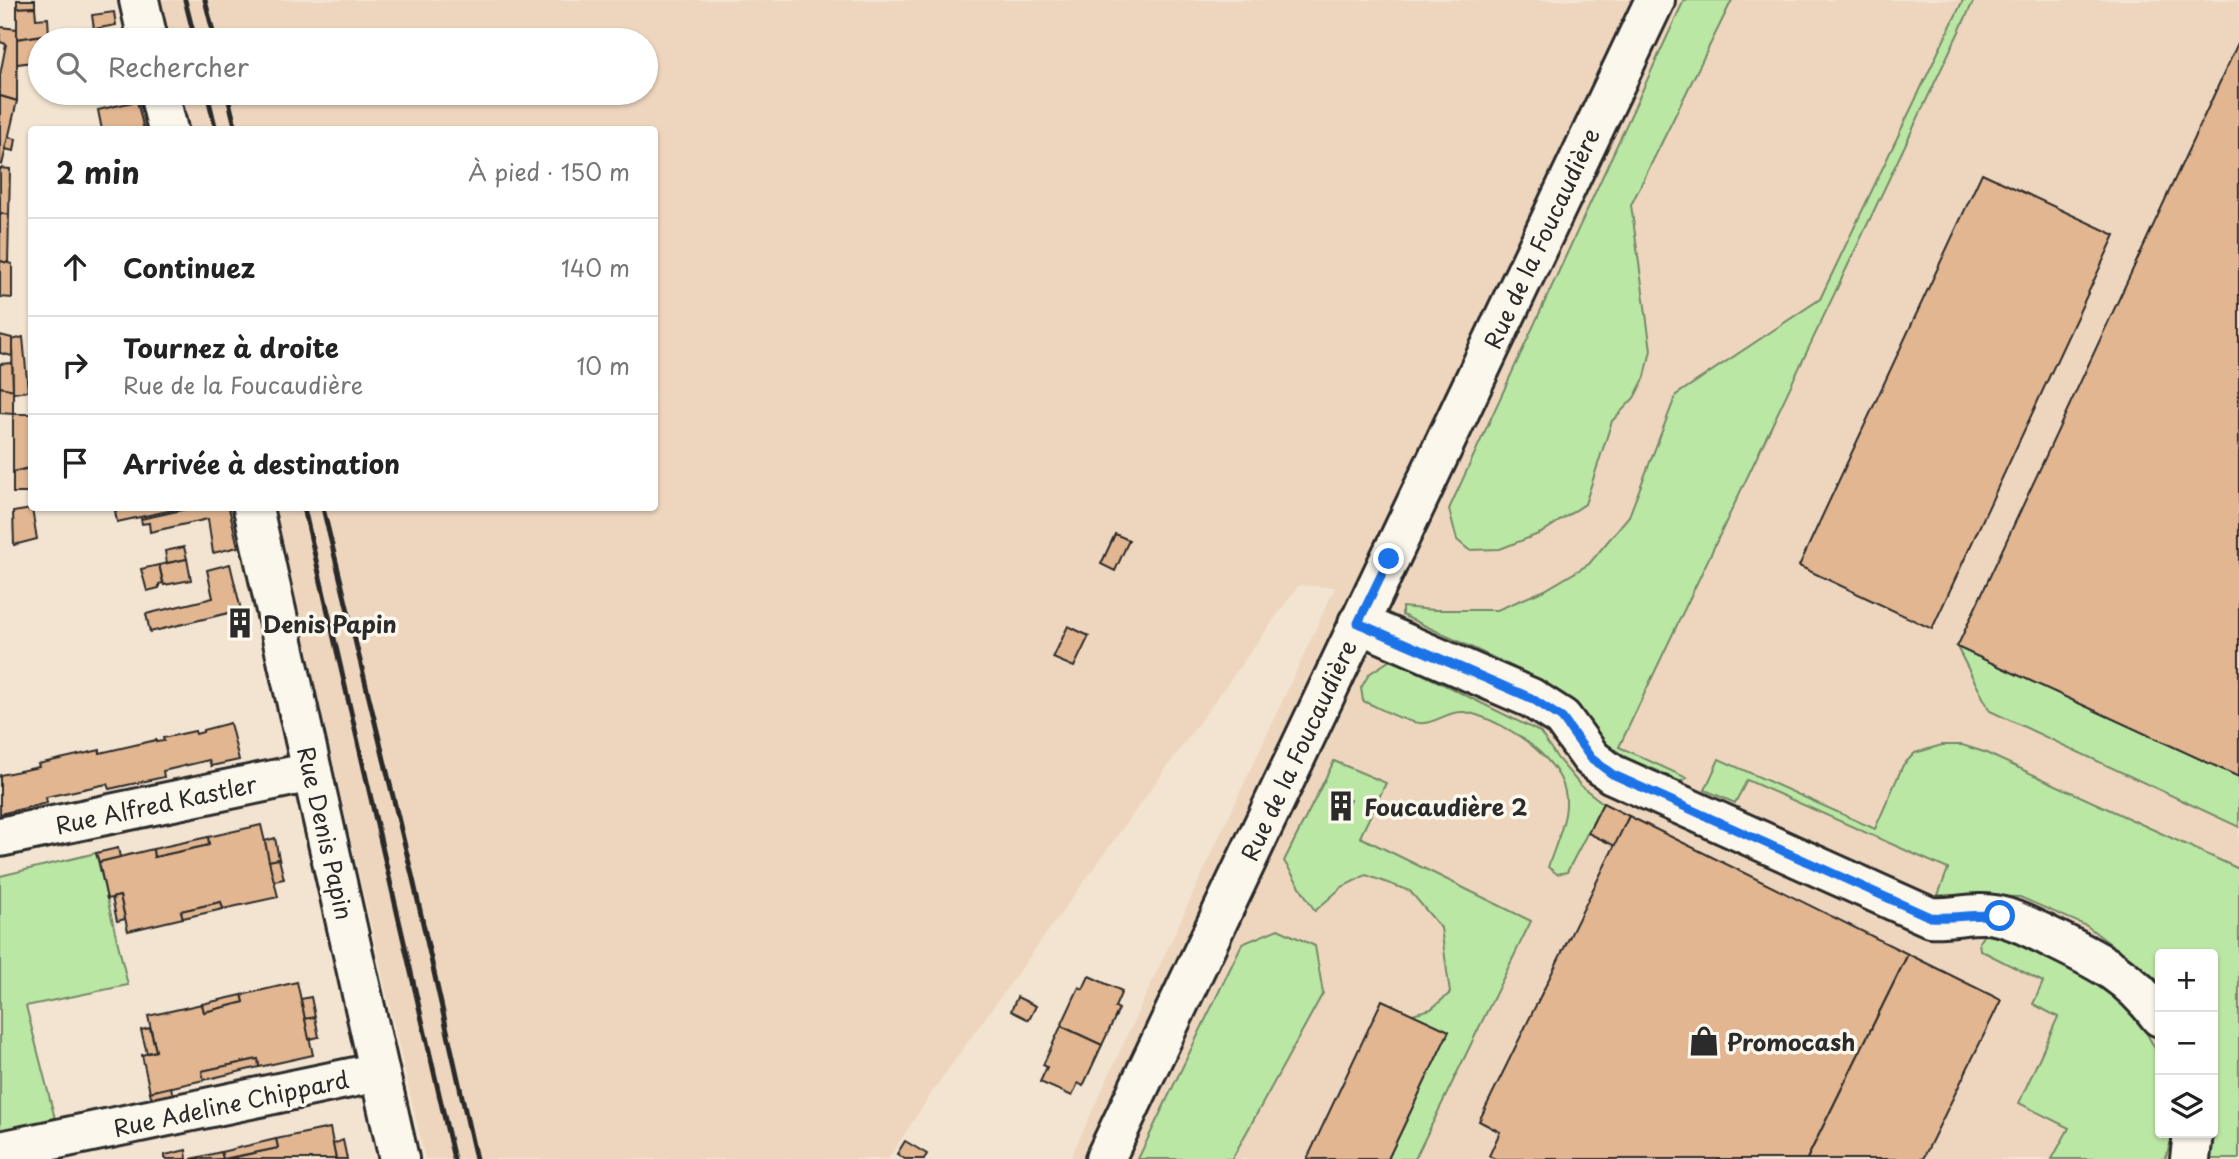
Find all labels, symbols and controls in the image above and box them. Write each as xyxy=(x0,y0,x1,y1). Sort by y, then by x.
search box xyxy=(28,28,658,105)
text: Rechercher xyxy=(108,47,249,86)
icon: search xyxy=(52,48,90,86)
street label: Rue de la Foucaudière xyxy=(1474,122,1608,354)
text: 2 min xyxy=(56,149,140,194)
text: À pied · 150 m xyxy=(468,154,630,189)
icon: ahead xyxy=(56,248,94,286)
text: Continuez xyxy=(123,248,255,287)
text: 140 m xyxy=(561,250,630,285)
text: Tournez à droite xyxy=(123,328,339,367)
icon: right xyxy=(56,346,94,384)
text: 10 m xyxy=(576,348,630,383)
text: Rue de la Foucaudière xyxy=(123,367,363,402)
icon: arrive xyxy=(56,444,94,482)
text: Arrivée à destination xyxy=(123,444,400,483)
route end xyxy=(1373,543,1404,574)
building icon: Denis Papin xyxy=(223,606,257,640)
place label: Denis Papin xyxy=(263,606,397,641)
street label: Rue de la Foucaudière xyxy=(1231,634,1365,866)
street label: Rue Denis Papin xyxy=(289,743,363,923)
street label: Rue Alfred Kastler xyxy=(52,766,260,842)
building icon: Foucaudière 2 xyxy=(1324,789,1358,823)
place label: Foucaudière 2 xyxy=(1364,789,1527,824)
route start xyxy=(1984,900,2015,931)
map controls xyxy=(2155,949,2218,1138)
button: + xyxy=(2155,949,2218,1012)
button: − xyxy=(2155,1012,2218,1075)
shop icon: Promocash xyxy=(1687,1024,1721,1058)
place label: Promocash xyxy=(1727,1024,1855,1059)
street label: Rue Adeline Chippard xyxy=(110,1061,352,1145)
button: layers xyxy=(2155,1075,2218,1138)

